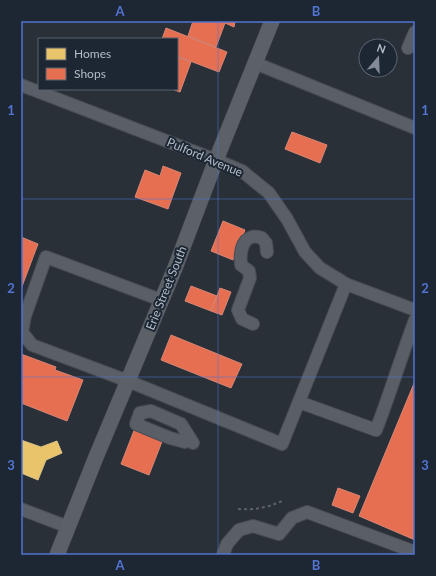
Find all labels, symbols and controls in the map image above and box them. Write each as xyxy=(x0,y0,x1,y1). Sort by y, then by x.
text: A xyxy=(114,3,125,19)
text: B xyxy=(312,3,321,19)
legend xyxy=(38,38,178,90)
north arrow xyxy=(358,38,398,78)
text: N xyxy=(375,41,388,56)
text: Homes xyxy=(74,46,111,61)
text: Shops xyxy=(74,66,106,81)
text: 1 xyxy=(7,102,15,118)
text: 1 xyxy=(421,102,429,118)
street label: Pulford Avenue xyxy=(165,134,245,180)
street label: Erie Street South xyxy=(142,244,190,332)
text: 2 xyxy=(7,280,15,296)
text: 2 xyxy=(421,280,429,296)
text: 3 xyxy=(7,457,15,473)
text: 3 xyxy=(421,457,429,473)
text: A xyxy=(114,557,125,573)
text: B xyxy=(312,557,321,573)

